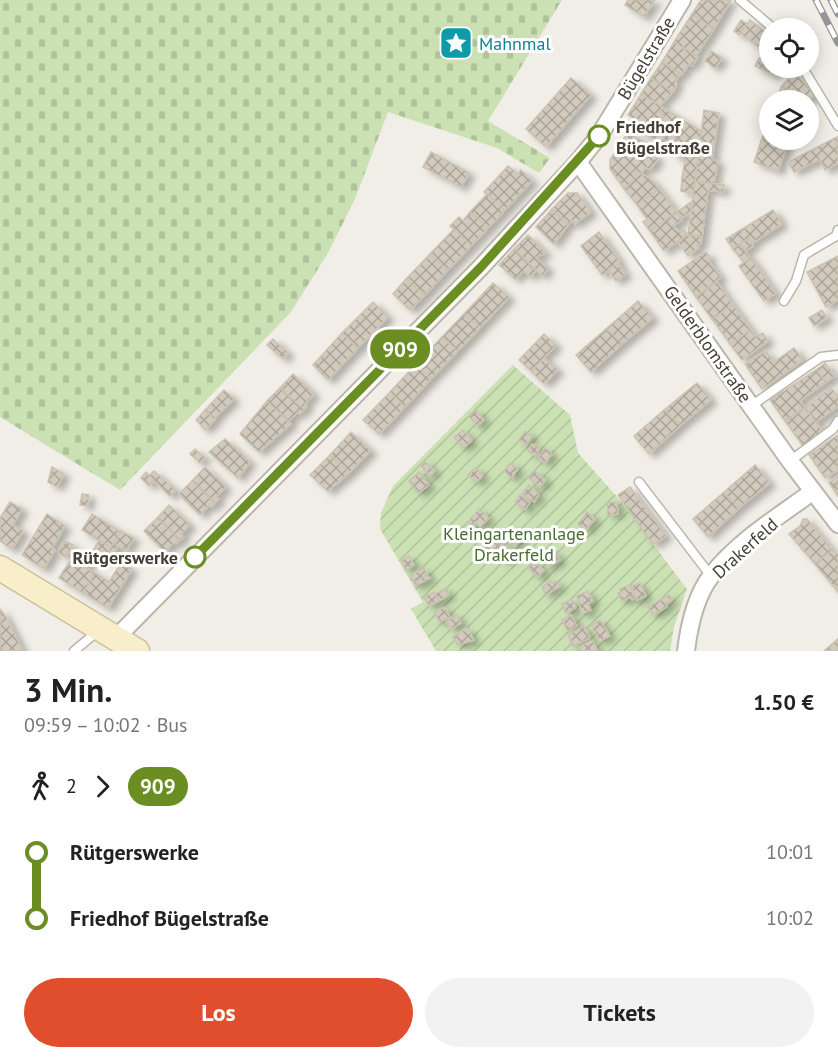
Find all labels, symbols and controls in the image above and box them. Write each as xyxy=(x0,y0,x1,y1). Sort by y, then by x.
street label: Bügelstraße xyxy=(612,12,680,104)
map controls xyxy=(759,18,819,150)
button: locate xyxy=(759,18,819,78)
place icon: Mahnmal xyxy=(438,25,474,61)
place label: Mahnmal xyxy=(479,32,551,55)
button: layers xyxy=(759,90,819,150)
place label: Friedhof Bügelstraße xyxy=(616,115,710,159)
marker: Friedhof Bügelstraße xyxy=(588,125,610,147)
street label: Gelderblomstraße xyxy=(659,281,757,407)
line badge: 909 xyxy=(366,330,434,368)
text: 909 xyxy=(382,336,418,363)
street label: Drakerfeld xyxy=(708,513,782,583)
park label: Kleingartenanlage Drakerfeld xyxy=(443,522,585,566)
place label: Rütgerswerke xyxy=(73,546,178,569)
marker: Rütgerswerke xyxy=(184,546,206,568)
text: 3 Min. xyxy=(24,668,112,711)
text: 1.50 € xyxy=(753,688,814,716)
text: 09:59 – 10:02 · Bus xyxy=(24,712,188,738)
icon: walk xyxy=(24,770,57,803)
icon: forward xyxy=(86,770,119,803)
text: 2 xyxy=(66,773,77,799)
text: 909 xyxy=(140,773,176,800)
text: Rütgerswerke xyxy=(70,838,199,866)
text: 10:01 xyxy=(766,839,814,865)
text: Friedhof Bügelstraße xyxy=(70,904,269,932)
text: 10:02 xyxy=(766,905,814,931)
button: Los xyxy=(24,978,413,1047)
button: Tickets xyxy=(425,978,814,1047)

